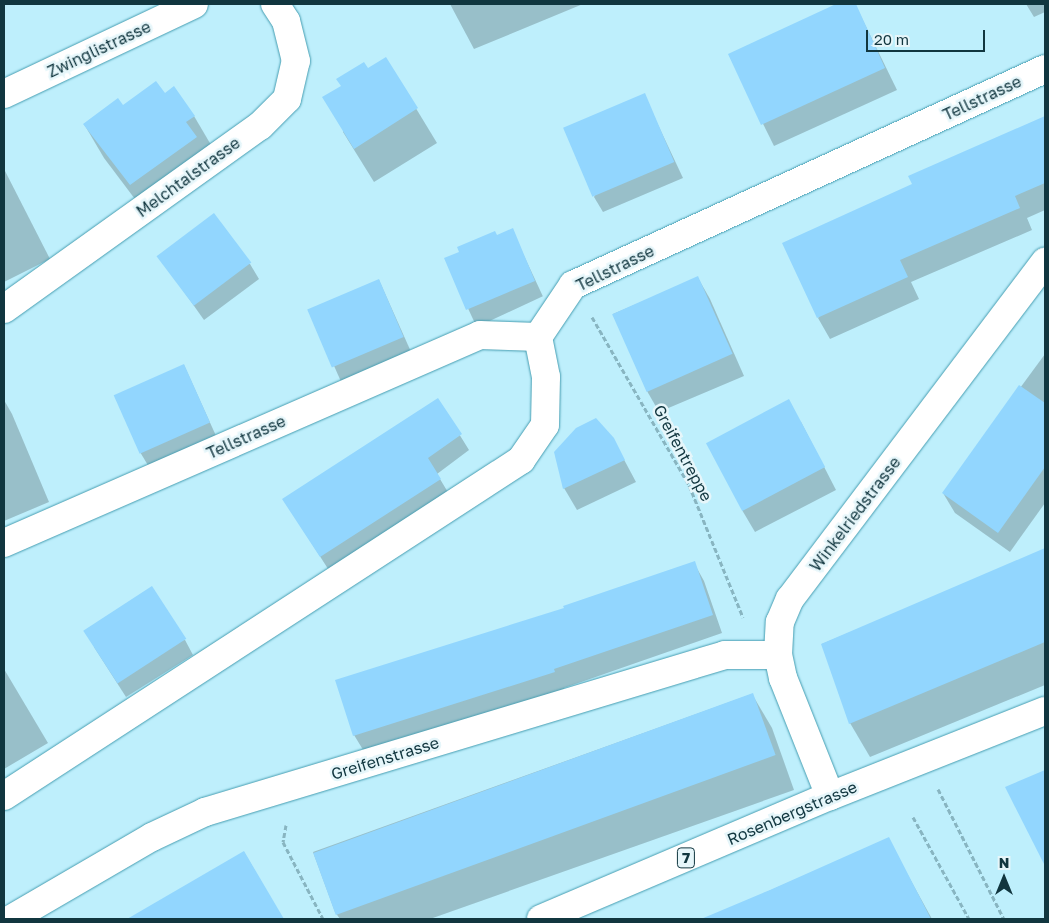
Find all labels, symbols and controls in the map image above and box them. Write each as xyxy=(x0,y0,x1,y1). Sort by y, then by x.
street label: Zwinglistrasse xyxy=(44,17,154,81)
scale bar xyxy=(869,20,988,52)
text: 20 m xyxy=(874,30,909,48)
street label: Tellstrasse xyxy=(940,71,1024,125)
street label: Melchtalstrasse xyxy=(133,133,243,221)
street label: Tellstrasse xyxy=(573,241,657,295)
street label: Greifentreppe xyxy=(650,402,716,504)
street label: Tellstrasse xyxy=(204,411,288,463)
street label: Winkelriedstrasse xyxy=(806,453,904,575)
street label: Greifenstrasse xyxy=(329,732,441,784)
street label: Rosenbergstrasse xyxy=(724,777,860,849)
road number: 7 xyxy=(676,846,696,870)
north arrow xyxy=(979,853,1029,903)
text: N xyxy=(999,854,1009,871)

